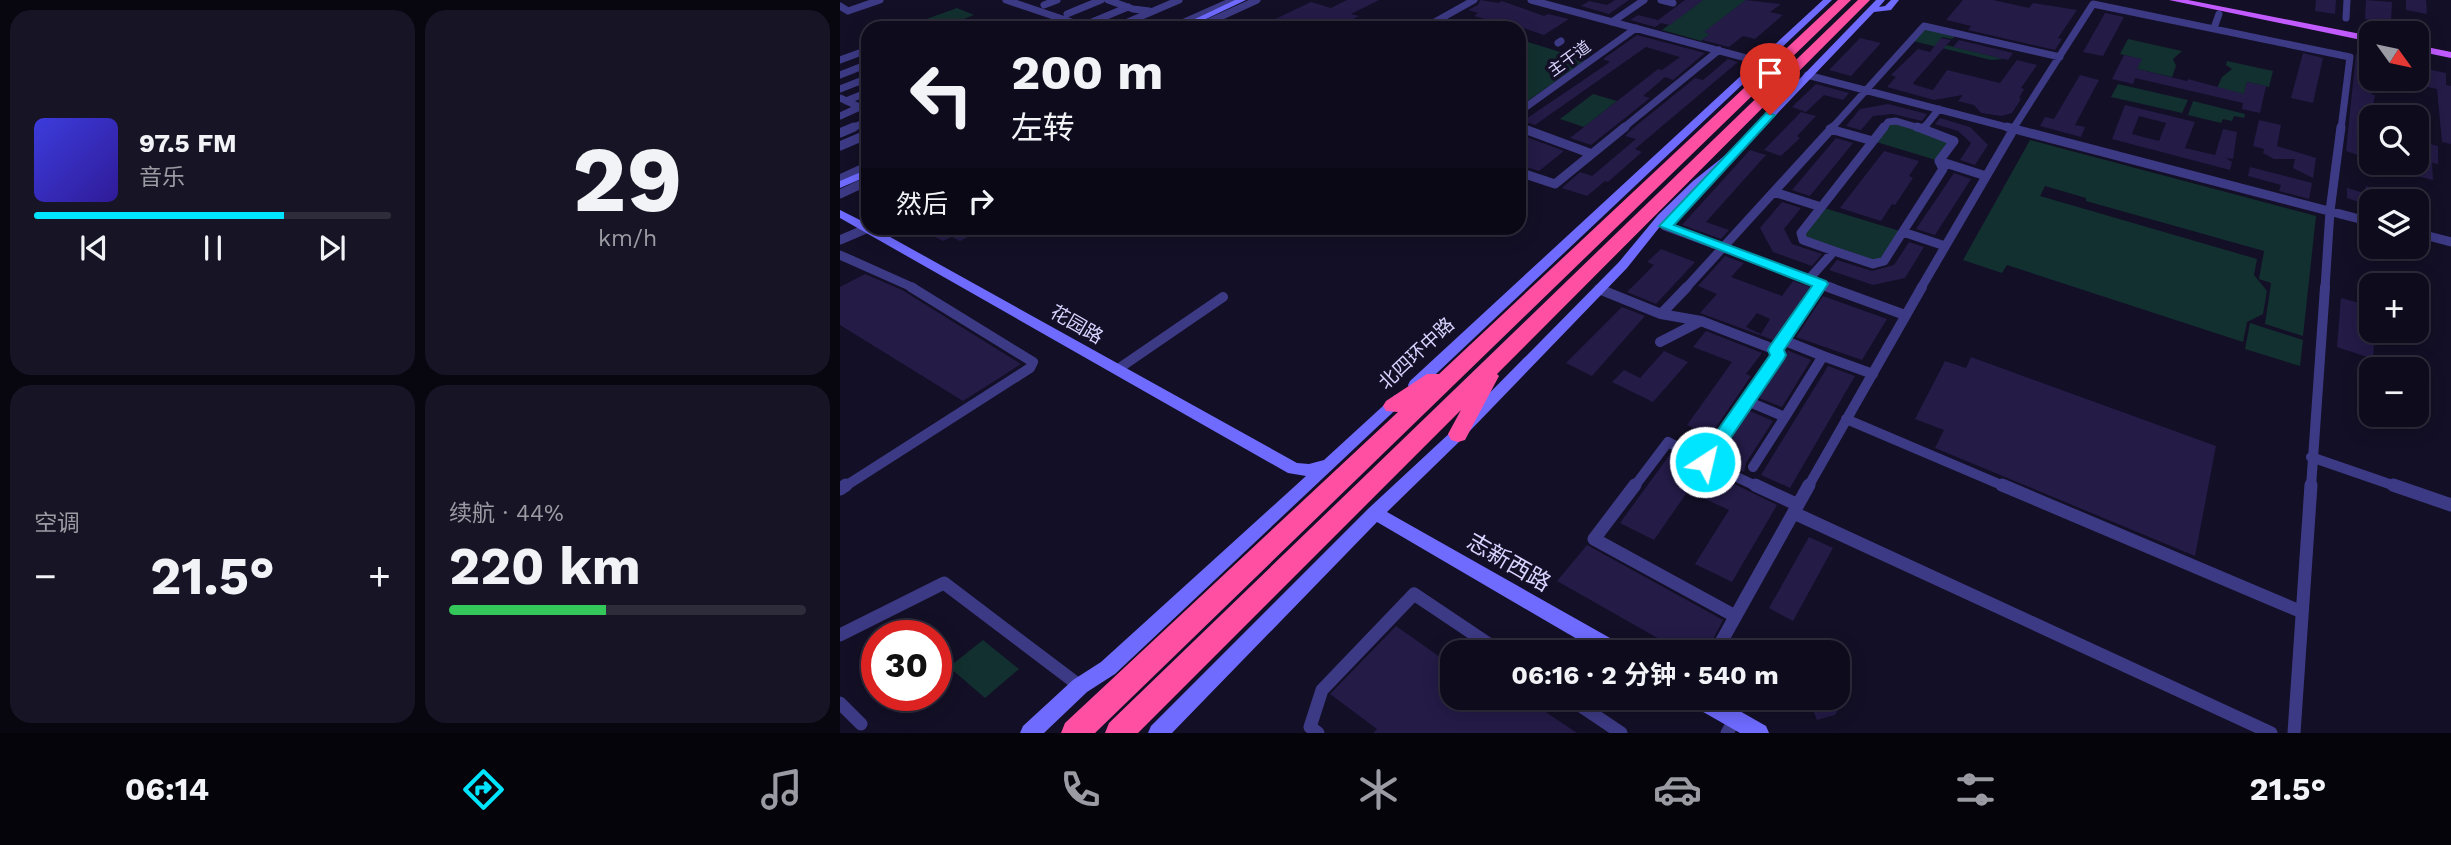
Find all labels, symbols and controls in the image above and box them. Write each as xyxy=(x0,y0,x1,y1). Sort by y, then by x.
north arrow xyxy=(2359,21,2429,91)
map controls xyxy=(2359,21,2429,427)
street label: 主干道 xyxy=(1544,37,1594,80)
text: 200 m xyxy=(1011,43,1163,101)
pin xyxy=(1740,43,1800,115)
icon: left xyxy=(896,49,987,140)
icon: arrive xyxy=(1751,54,1789,92)
button: search xyxy=(2359,105,2429,175)
text: 左转 xyxy=(1011,109,1075,147)
text: 29 xyxy=(572,126,683,233)
text: 97.5 FM xyxy=(139,128,237,158)
text: 音乐 xyxy=(139,164,185,191)
icon: right xyxy=(962,182,1000,220)
text: 然后 xyxy=(896,189,948,219)
button: layers xyxy=(2359,189,2429,259)
text: km/h xyxy=(598,225,657,252)
icon: previous xyxy=(75,229,113,267)
icon: pause xyxy=(194,229,232,267)
icon: next xyxy=(313,229,351,267)
button: + xyxy=(2359,273,2429,343)
street label: 花园路 xyxy=(1046,300,1107,349)
street label: 北四环中路 xyxy=(1374,313,1459,394)
button: − xyxy=(2359,357,2429,427)
position arrow xyxy=(1668,425,1742,499)
text: 续航 · 44% xyxy=(449,500,564,527)
text: 空调 xyxy=(34,510,80,537)
street label: 志新西路 xyxy=(1462,528,1555,597)
text: 220 km xyxy=(449,536,641,597)
text: 21.5° xyxy=(150,546,275,607)
text: − xyxy=(34,554,57,598)
text: + xyxy=(368,554,391,598)
speed limit sign: 30 xyxy=(861,620,952,711)
text: 06:16 · 2 分钟 · 540 m xyxy=(1511,660,1779,690)
icon: directions xyxy=(459,765,508,814)
icon: music xyxy=(757,765,806,814)
icon: phone xyxy=(1056,765,1105,814)
icon: climate xyxy=(1354,765,1403,814)
icon: car xyxy=(1653,765,1702,814)
icon: filters xyxy=(1951,765,2000,814)
text: 06:14 xyxy=(125,770,209,808)
text: 21.5° xyxy=(2250,770,2326,808)

